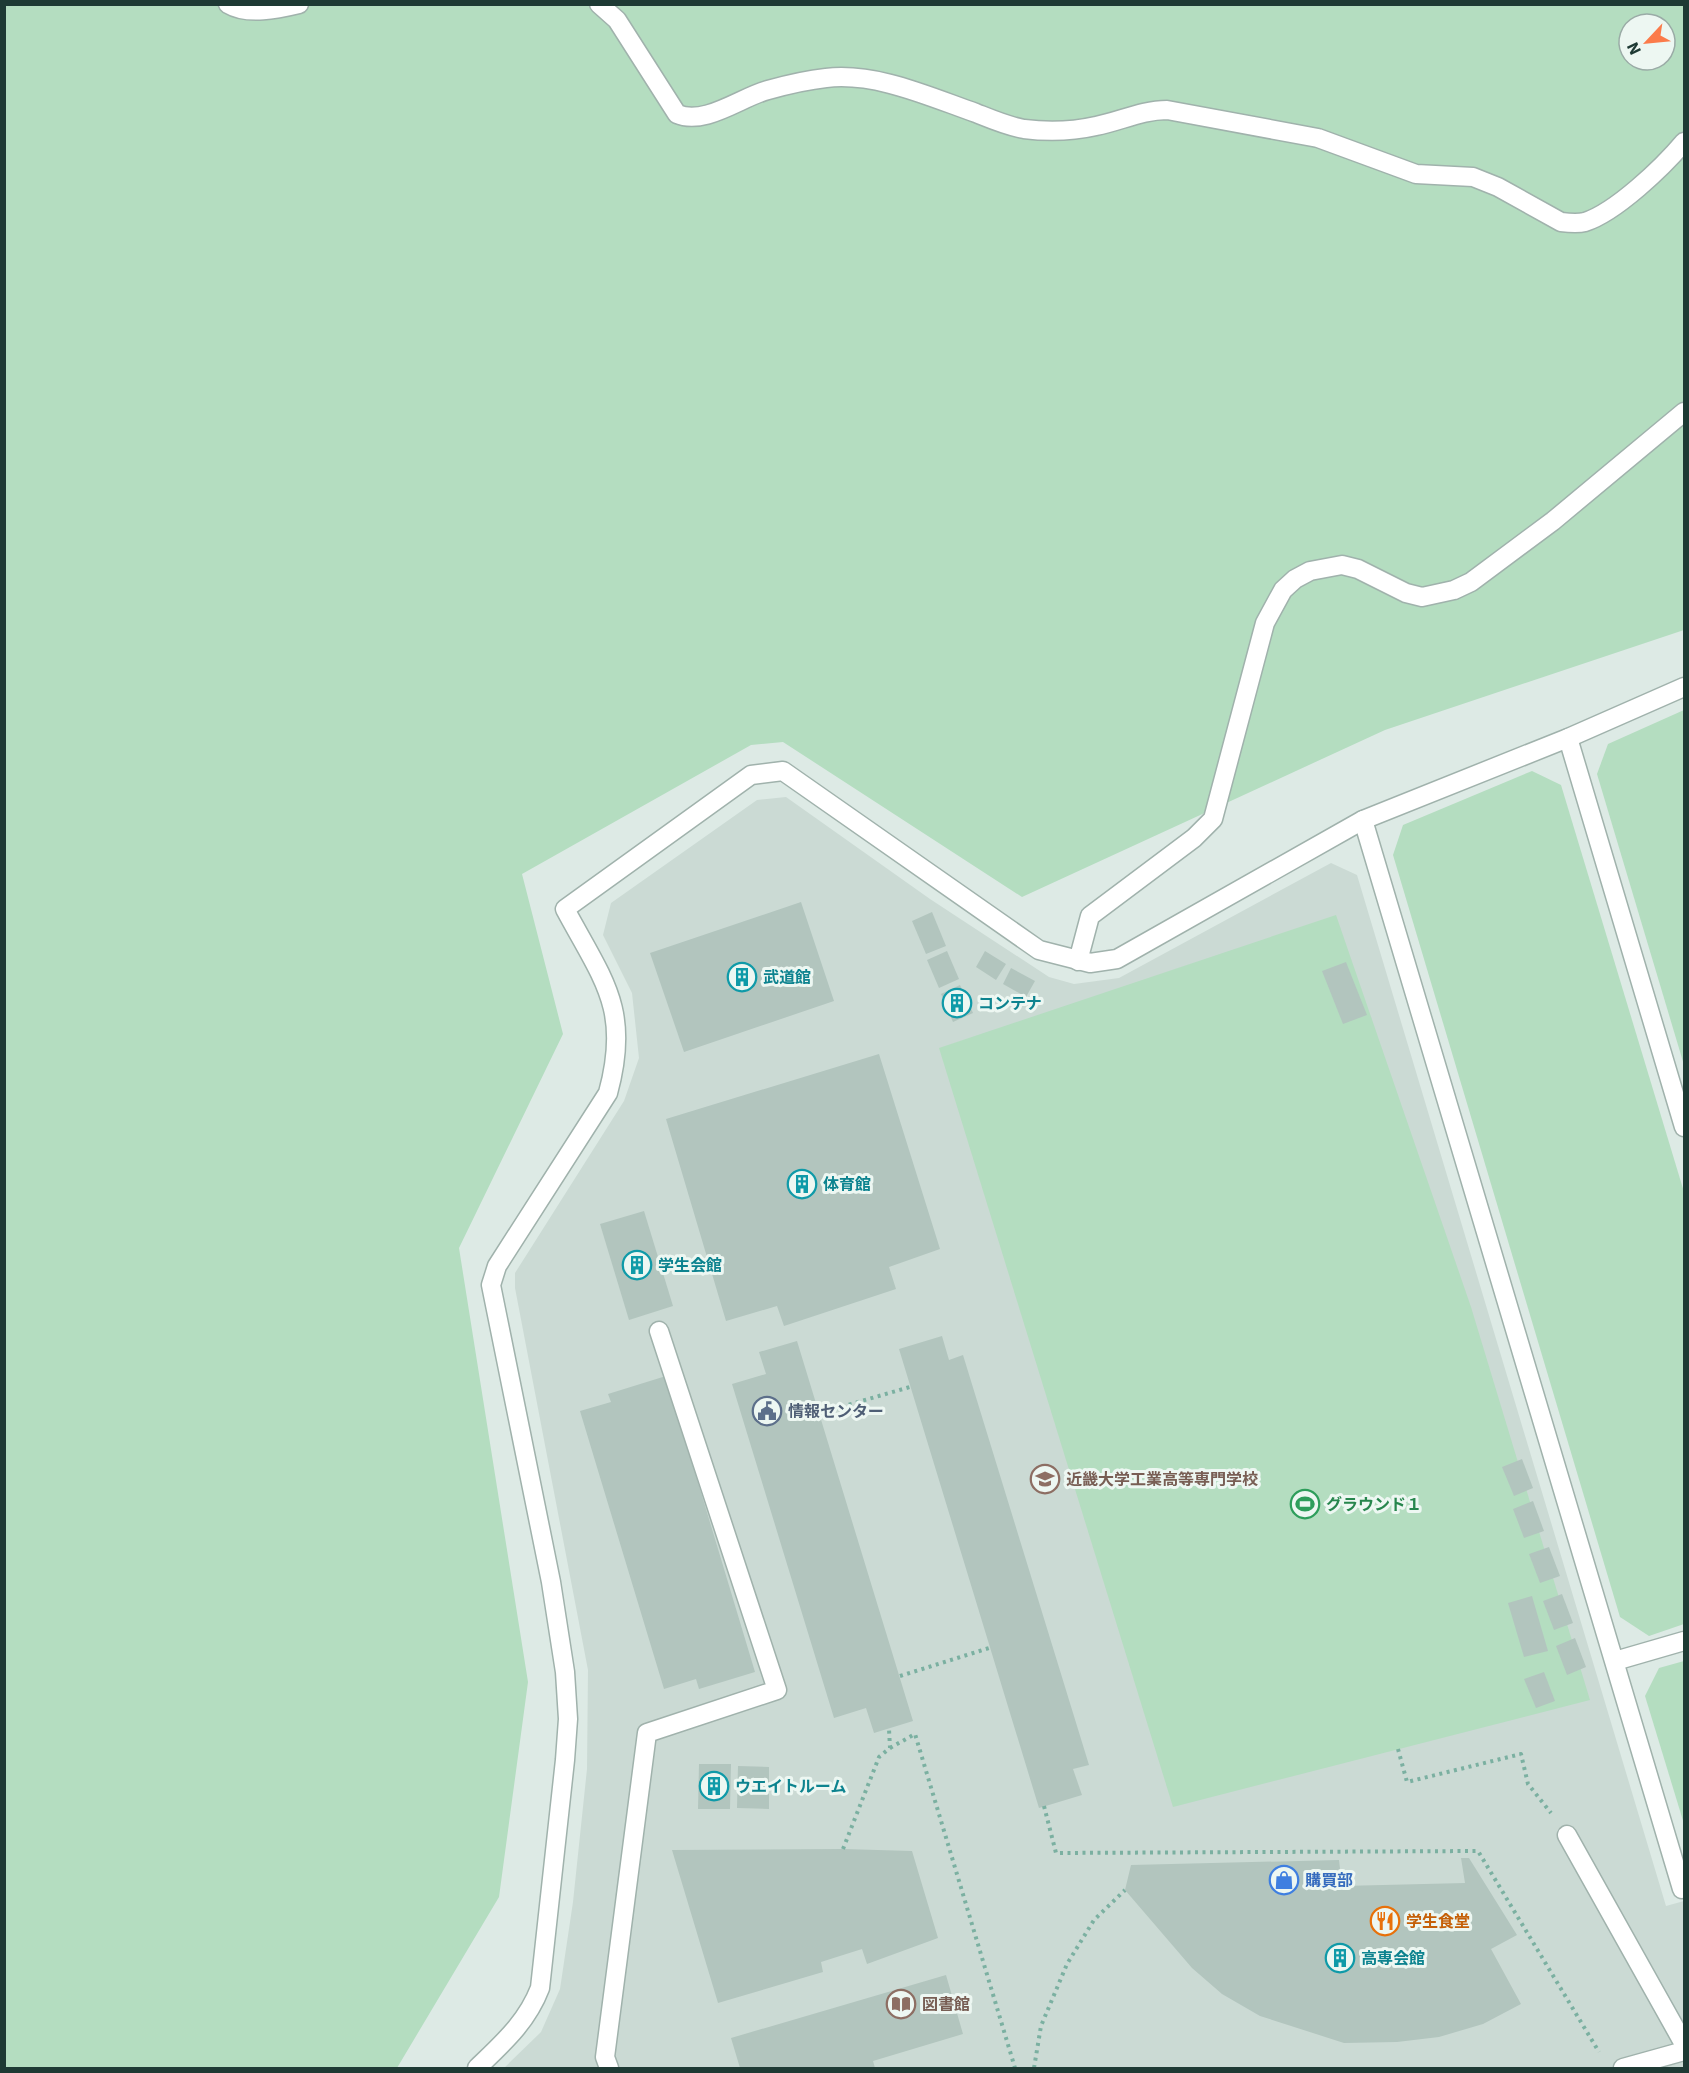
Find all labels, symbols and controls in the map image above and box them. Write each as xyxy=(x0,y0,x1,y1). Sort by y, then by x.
north arrow xyxy=(1617,12,1677,72)
text: N xyxy=(1622,39,1645,58)
building icon: 武道館 xyxy=(726,961,758,993)
place label: 武道館 xyxy=(763,967,811,987)
building icon: コンテナ xyxy=(941,987,973,1019)
place label: コンテナ xyxy=(978,993,1042,1013)
building icon: 体育館 xyxy=(786,1168,818,1200)
place label: 体育館 xyxy=(823,1174,871,1194)
building icon: 学生会館 xyxy=(621,1249,653,1281)
place label: 学生会館 xyxy=(658,1255,722,1275)
public building icon: 情報センター xyxy=(751,1395,783,1427)
place label: 情報センター xyxy=(788,1401,884,1421)
school or university icon: 近畿大学工業高等専門学校 xyxy=(1029,1463,1061,1495)
place label: 近畿大学工業高等専門学校 xyxy=(1066,1469,1258,1489)
sports icon: グラウンド１ xyxy=(1289,1488,1321,1520)
place label: グラウンド１ xyxy=(1326,1494,1422,1514)
building icon: ウエイトルーム xyxy=(698,1770,730,1802)
place label: ウエイトルーム xyxy=(735,1776,847,1796)
shop icon: 購買部 xyxy=(1268,1864,1300,1896)
place label: 購買部 xyxy=(1305,1870,1353,1890)
restaurant icon: 学生食堂 xyxy=(1369,1905,1401,1937)
place label: 学生食堂 xyxy=(1406,1911,1470,1931)
building icon: 高専会館 xyxy=(1324,1942,1356,1974)
place label: 高専会館 xyxy=(1361,1948,1425,1968)
library icon: 図書館 xyxy=(885,1988,917,2020)
place label: 図書館 xyxy=(922,1994,970,2014)

